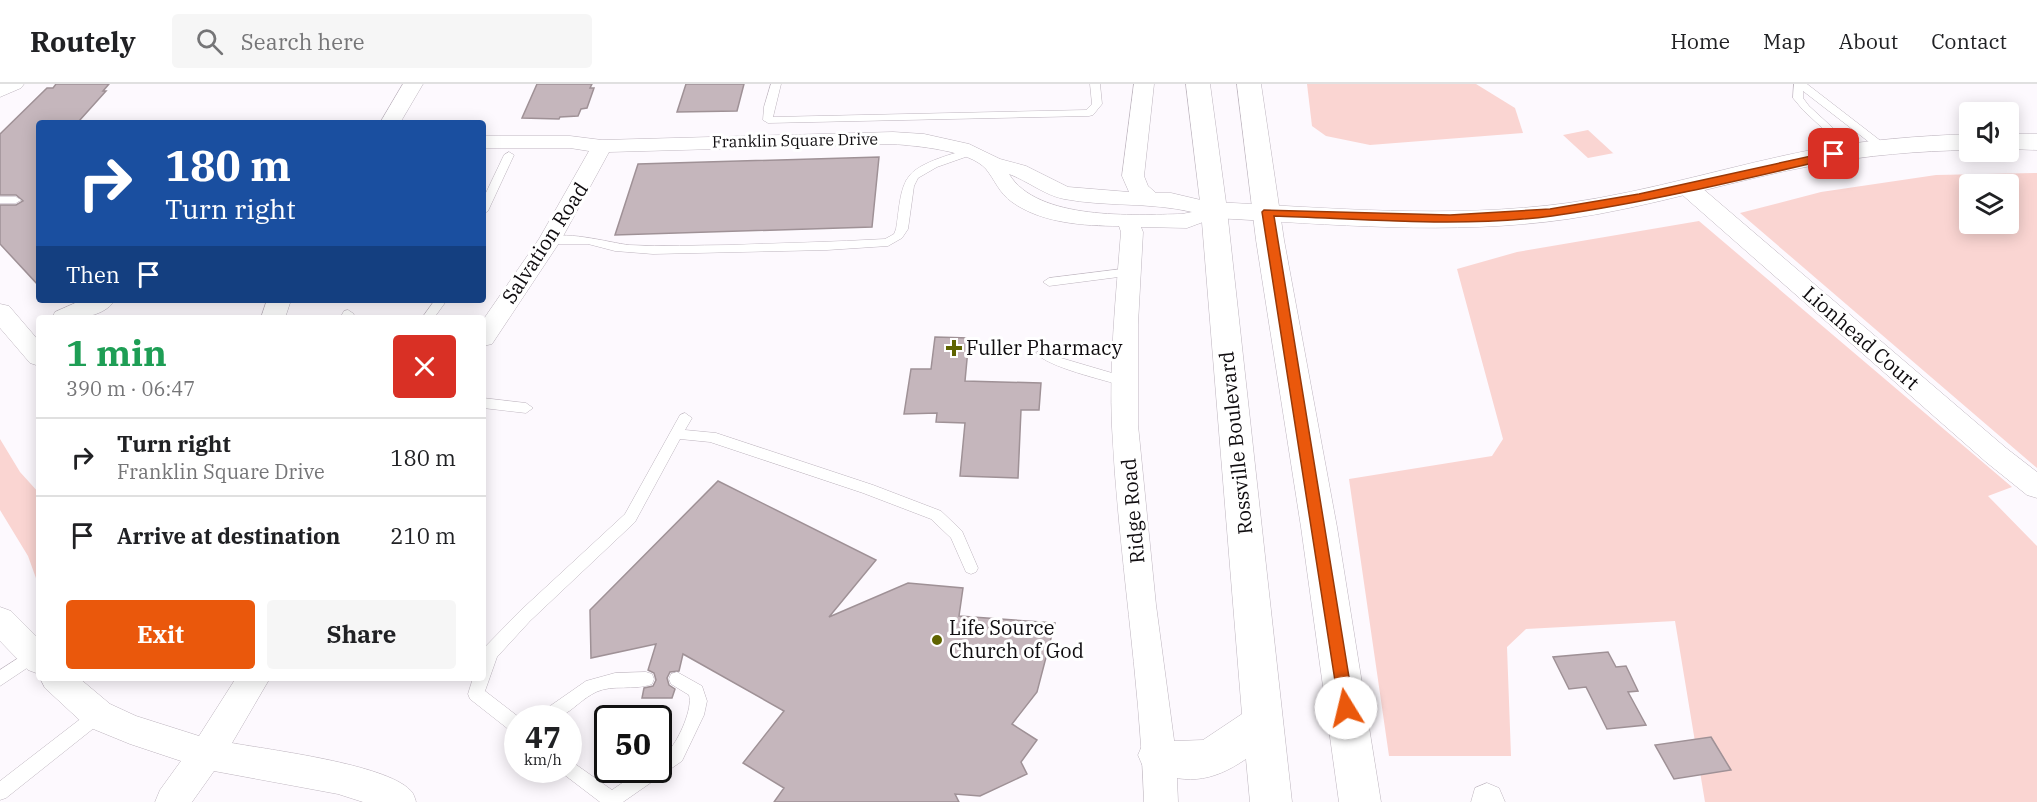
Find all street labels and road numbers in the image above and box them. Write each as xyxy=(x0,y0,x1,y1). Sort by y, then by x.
street label: Franklin Square Drive xyxy=(712,129,878,151)
street label: Salvation Road xyxy=(495,177,594,309)
street label: Lionhead Court xyxy=(1797,280,1925,396)
street label: Rossville Boulevard xyxy=(1212,350,1259,536)
street label: Ridge Road xyxy=(1114,457,1151,565)

